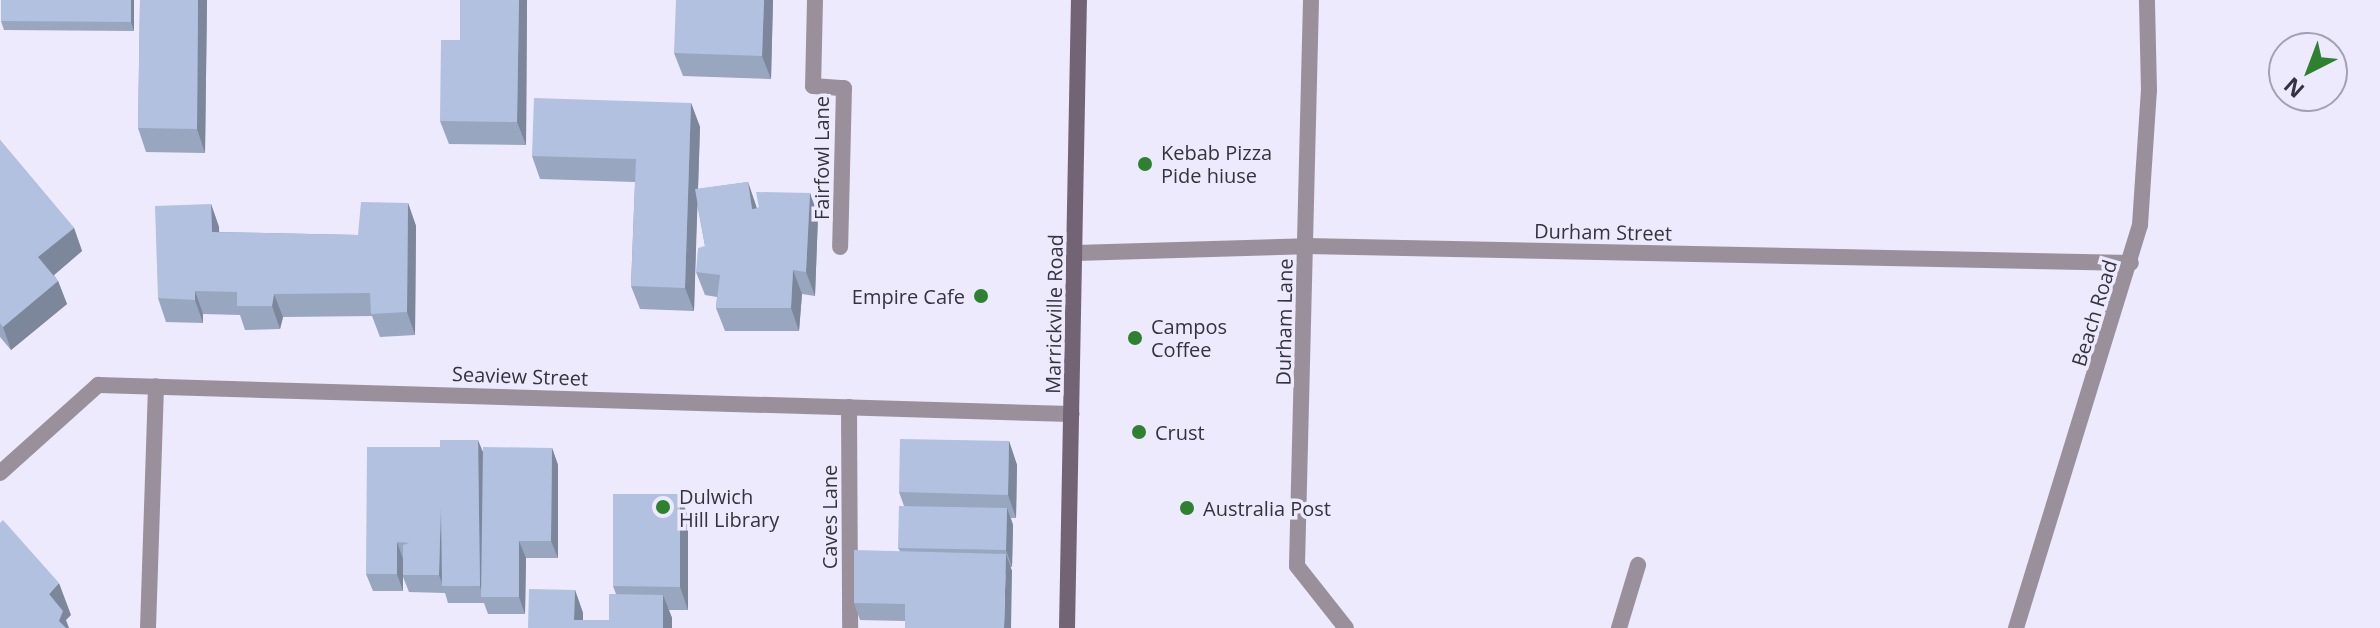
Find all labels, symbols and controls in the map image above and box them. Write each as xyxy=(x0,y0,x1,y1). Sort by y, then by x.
north arrow xyxy=(2268,32,2348,112)
text: N xyxy=(2277,71,2310,105)
street label: Fairfowl Lane xyxy=(809,96,833,220)
place label: Kebab Pizza Pide hiuse xyxy=(1161,140,1272,187)
marker: Kebab Pizza Pide hiuse xyxy=(1136,155,1154,173)
street label: Durham Street xyxy=(1534,219,1672,245)
street label: Marrickville Road xyxy=(1041,234,1067,394)
street label: Beach Road xyxy=(2066,257,2122,369)
street label: Durham Lane xyxy=(1271,258,1297,386)
place label: Empire Cafe xyxy=(852,284,965,308)
marker: Empire Cafe xyxy=(972,287,990,305)
place label: Campos Coffee xyxy=(1151,314,1227,361)
marker: Campos Coffee xyxy=(1126,329,1144,347)
street label: Seaview Street xyxy=(452,362,588,390)
place label: Crust xyxy=(1155,420,1205,444)
marker: Crust xyxy=(1130,423,1148,441)
street label: Caves Lane xyxy=(817,465,841,569)
place label: Dulwich Hill Library xyxy=(679,484,779,531)
place label: Australia Post xyxy=(1203,496,1331,520)
marker: Dulwich Hill Library xyxy=(654,498,672,516)
marker: Australia Post xyxy=(1178,499,1196,517)

